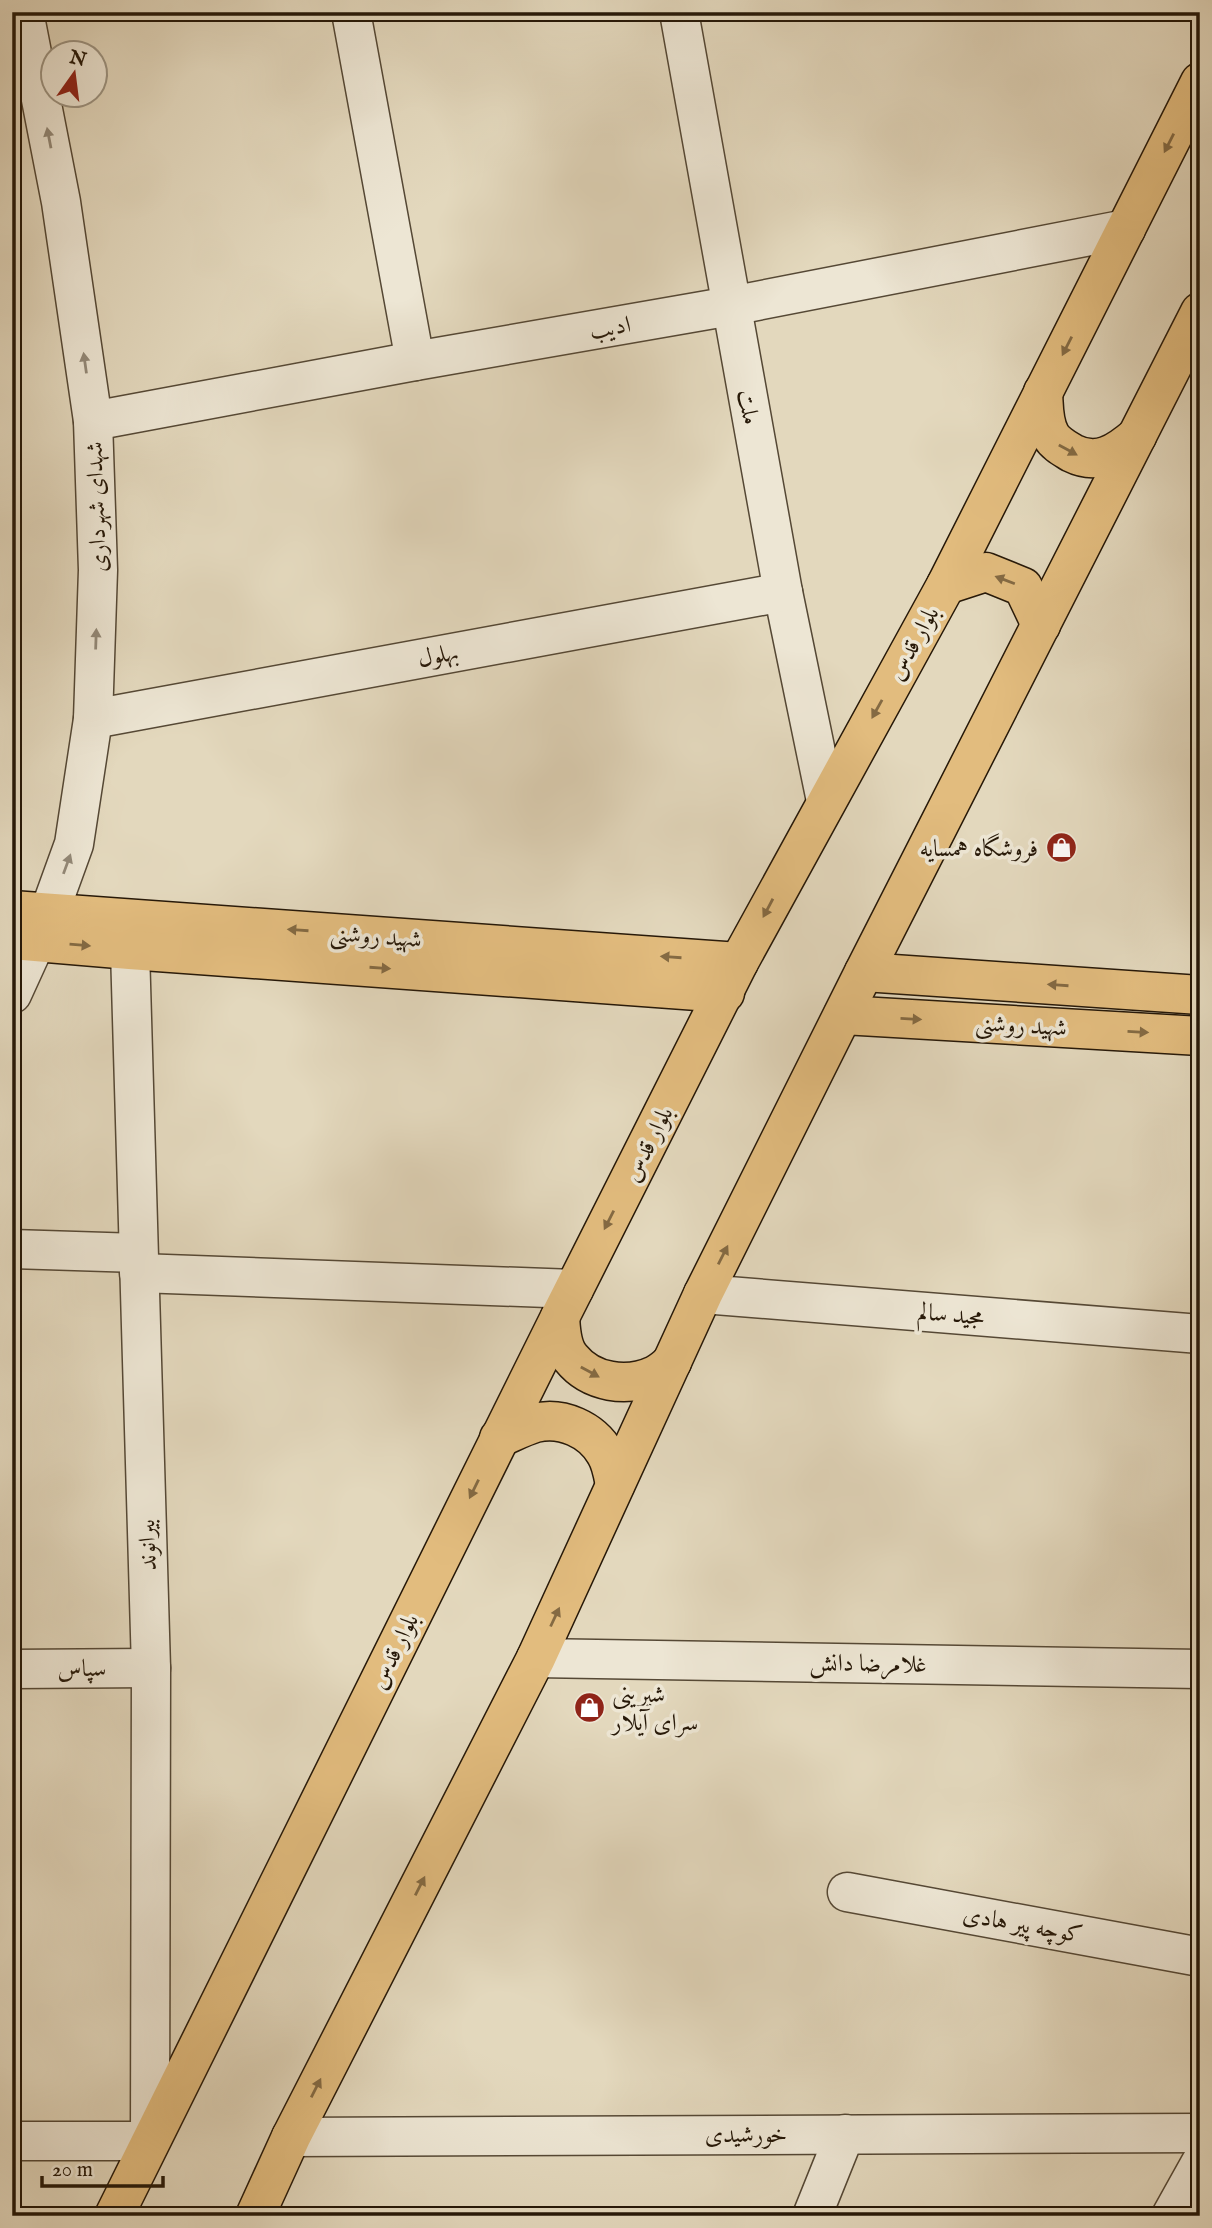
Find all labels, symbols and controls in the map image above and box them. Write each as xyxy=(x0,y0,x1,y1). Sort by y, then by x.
north arrow xyxy=(38,38,108,108)
text: N xyxy=(66,46,89,73)
one-way arrow xyxy=(43,127,54,149)
one-way arrow xyxy=(1164,133,1175,153)
street label: ادیب xyxy=(587,310,633,347)
one-way arrow xyxy=(1061,336,1072,356)
one-way arrow xyxy=(79,352,90,374)
street label: ملت xyxy=(729,387,766,427)
street label: شهدای شهرداری xyxy=(80,441,115,573)
one-way arrow xyxy=(1059,444,1078,456)
one-way arrow xyxy=(994,574,1015,585)
street label: بلوار قدس xyxy=(881,601,947,686)
one-way arrow xyxy=(90,628,101,650)
street label: بهلول xyxy=(415,638,461,675)
one-way arrow xyxy=(871,699,883,718)
shop icon: فروشگاه همسایه xyxy=(1044,831,1078,865)
place label: فروشگاه همسایه xyxy=(919,833,1038,865)
one-way arrow xyxy=(62,853,73,874)
one-way arrow xyxy=(762,899,774,918)
street label: شهید روشنی xyxy=(329,919,423,956)
one-way arrow xyxy=(287,925,309,936)
one-way arrow xyxy=(69,940,91,951)
one-way arrow xyxy=(660,951,682,962)
one-way arrow xyxy=(370,963,392,974)
one-way arrow xyxy=(1047,980,1069,991)
street label: شهید روشنی xyxy=(974,1009,1068,1044)
one-way arrow xyxy=(900,1013,922,1024)
one-way arrow xyxy=(1127,1027,1149,1038)
street label: بلوار قدس xyxy=(617,1102,681,1188)
one-way arrow xyxy=(603,1210,614,1230)
one-way arrow xyxy=(717,1245,728,1265)
street label: مجید سالم xyxy=(916,1297,986,1338)
one-way arrow xyxy=(581,1366,600,1378)
one-way arrow xyxy=(469,1479,480,1499)
street label: بیرانوند xyxy=(132,1519,165,1571)
one-way arrow xyxy=(549,1607,561,1627)
street label: بلوار قدس xyxy=(364,1609,427,1695)
street label: غلامرضا دانش xyxy=(809,1648,927,1681)
street label: سپاس xyxy=(58,1654,106,1685)
place label: شیرینی سرای آیلار xyxy=(610,1680,698,1739)
shop icon: شیرینی سرای آیلار xyxy=(572,1691,606,1725)
one-way arrow xyxy=(414,1876,426,1895)
street label: کوچه پیر هادی xyxy=(960,1900,1085,1951)
one-way arrow xyxy=(311,2078,322,2098)
street label: خورشیدی xyxy=(705,2120,787,2151)
scale bar xyxy=(42,2144,163,2188)
text: 20 m xyxy=(52,2157,93,2184)

